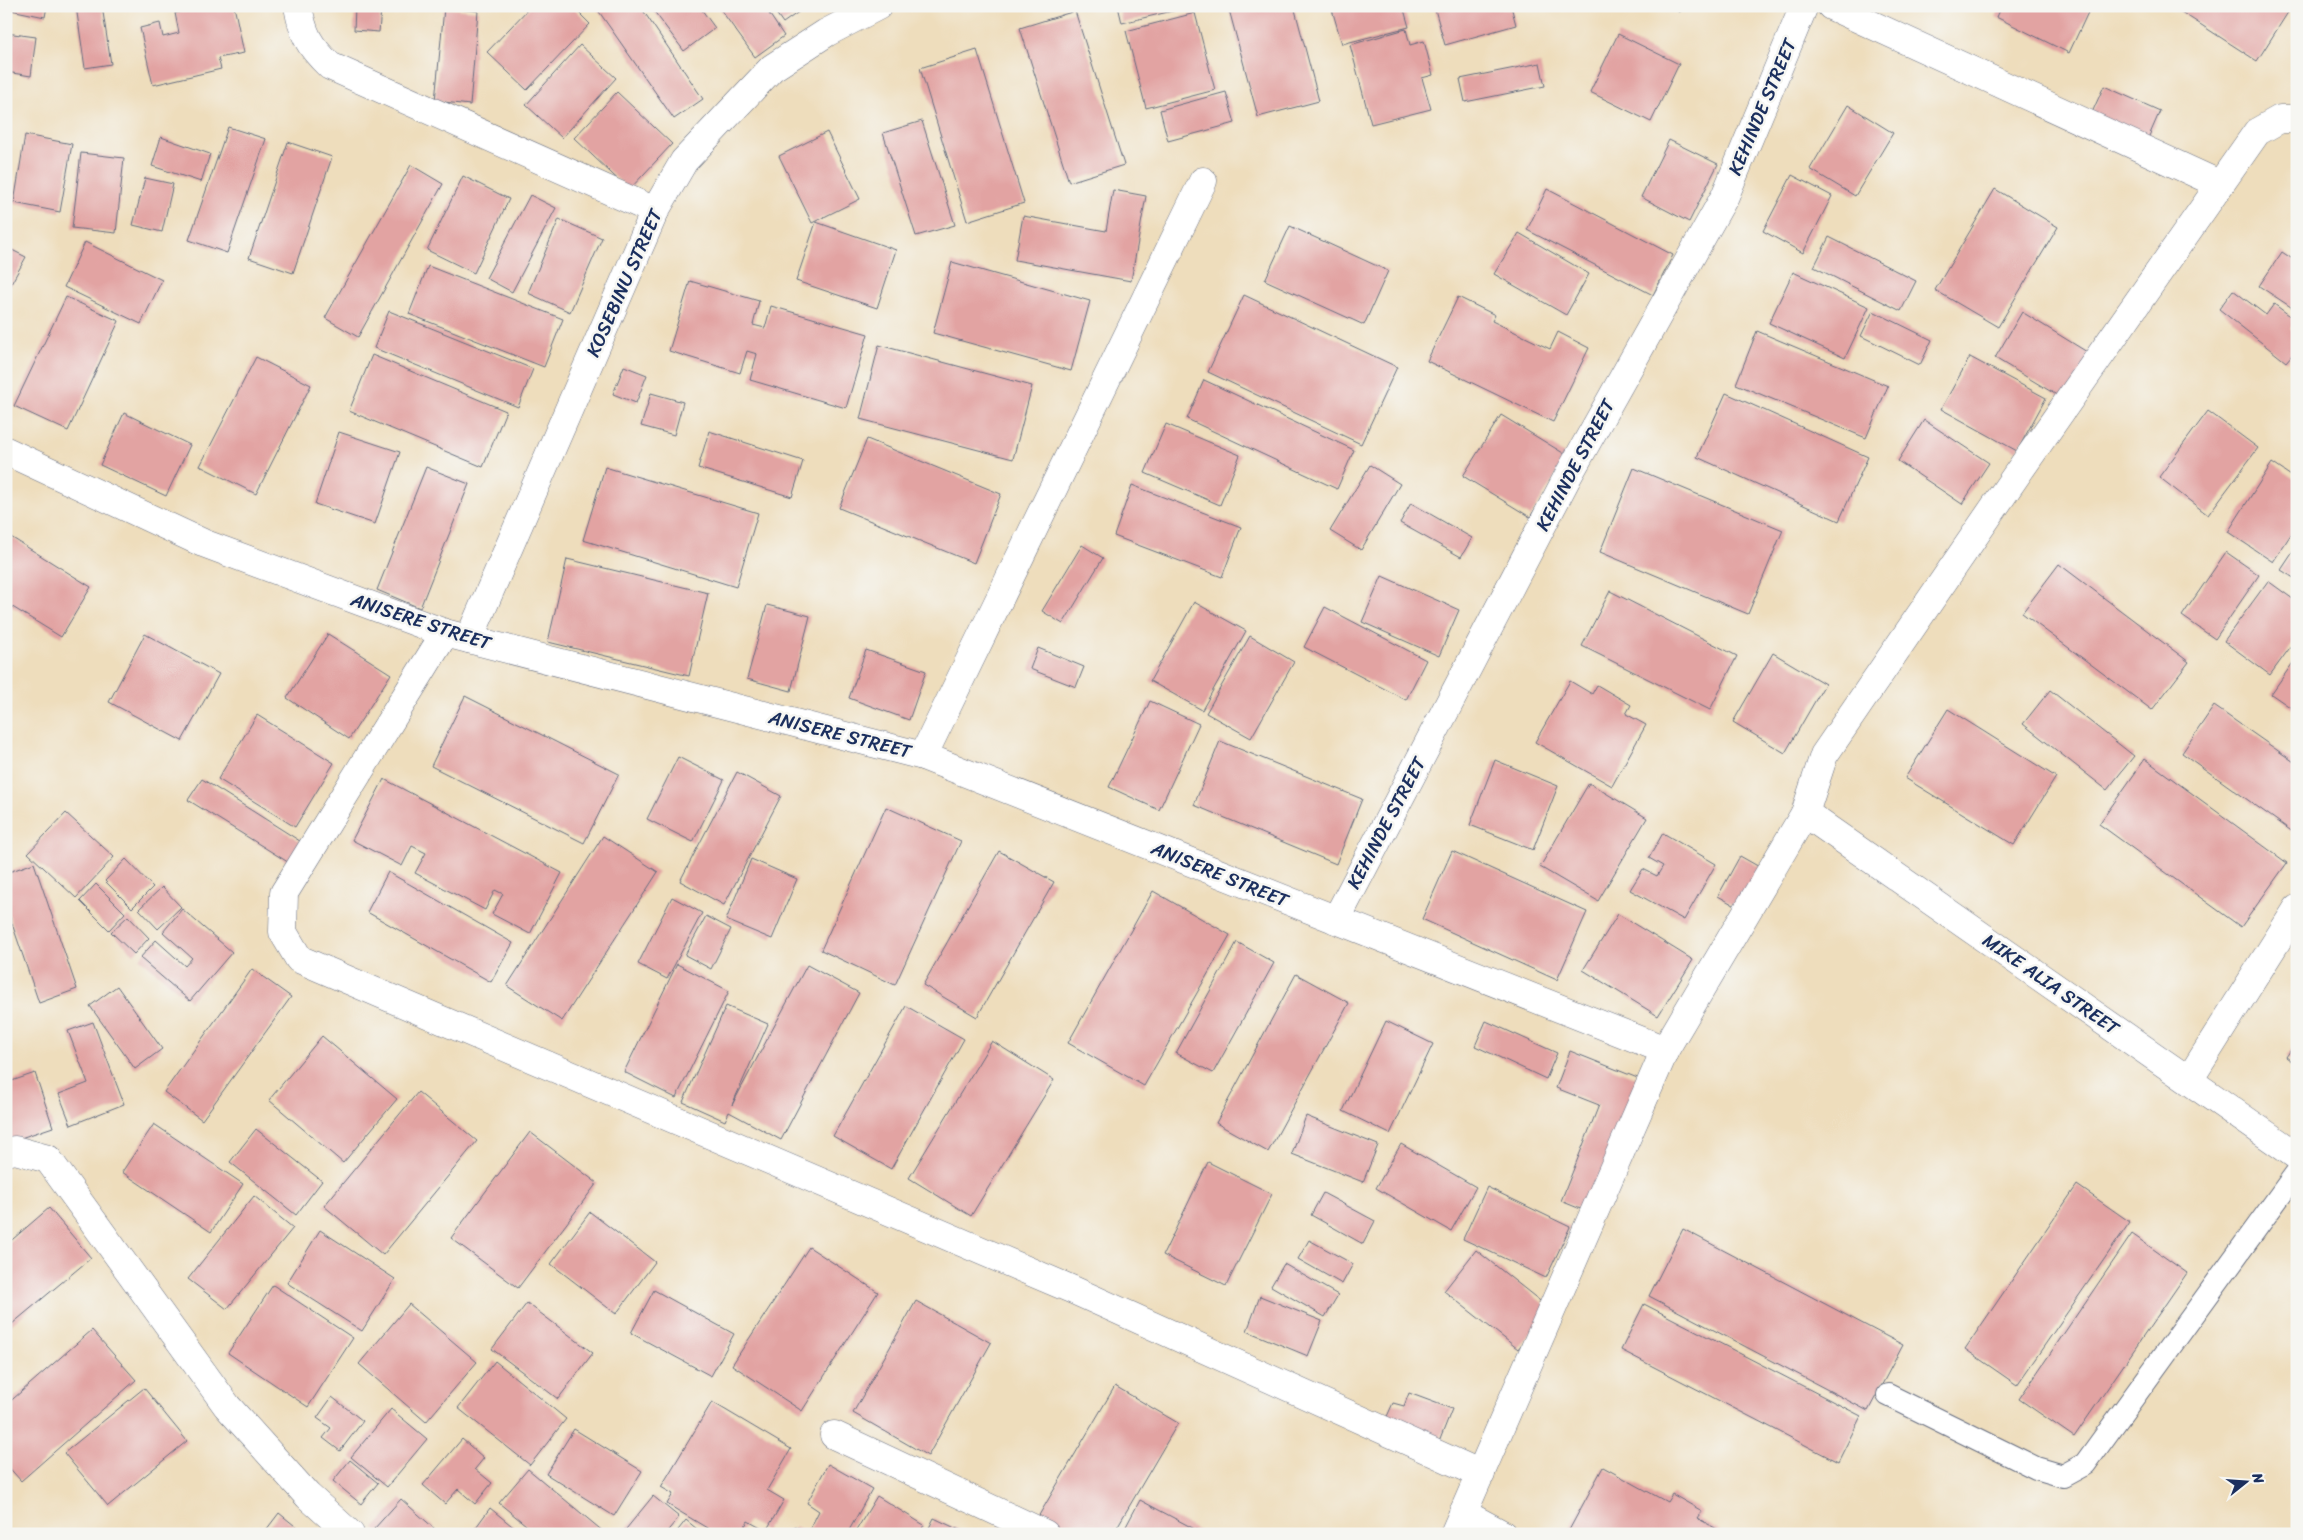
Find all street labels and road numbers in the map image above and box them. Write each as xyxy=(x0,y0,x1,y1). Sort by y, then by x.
street label: KEHINDE STREET xyxy=(1718,33,1806,181)
street label: KOSEBINU STREET xyxy=(577,203,672,362)
street label: KEHINDE STREET xyxy=(1526,392,1624,537)
street label: ANISERE STREET xyxy=(346,582,497,660)
street label: ANISERE STREET xyxy=(764,700,916,768)
street label: KEHINDE STREET xyxy=(1337,750,1435,895)
street label: ANISERE STREET xyxy=(1145,831,1295,917)
street label: MIKE ALIA STREET xyxy=(1976,924,2128,1045)

